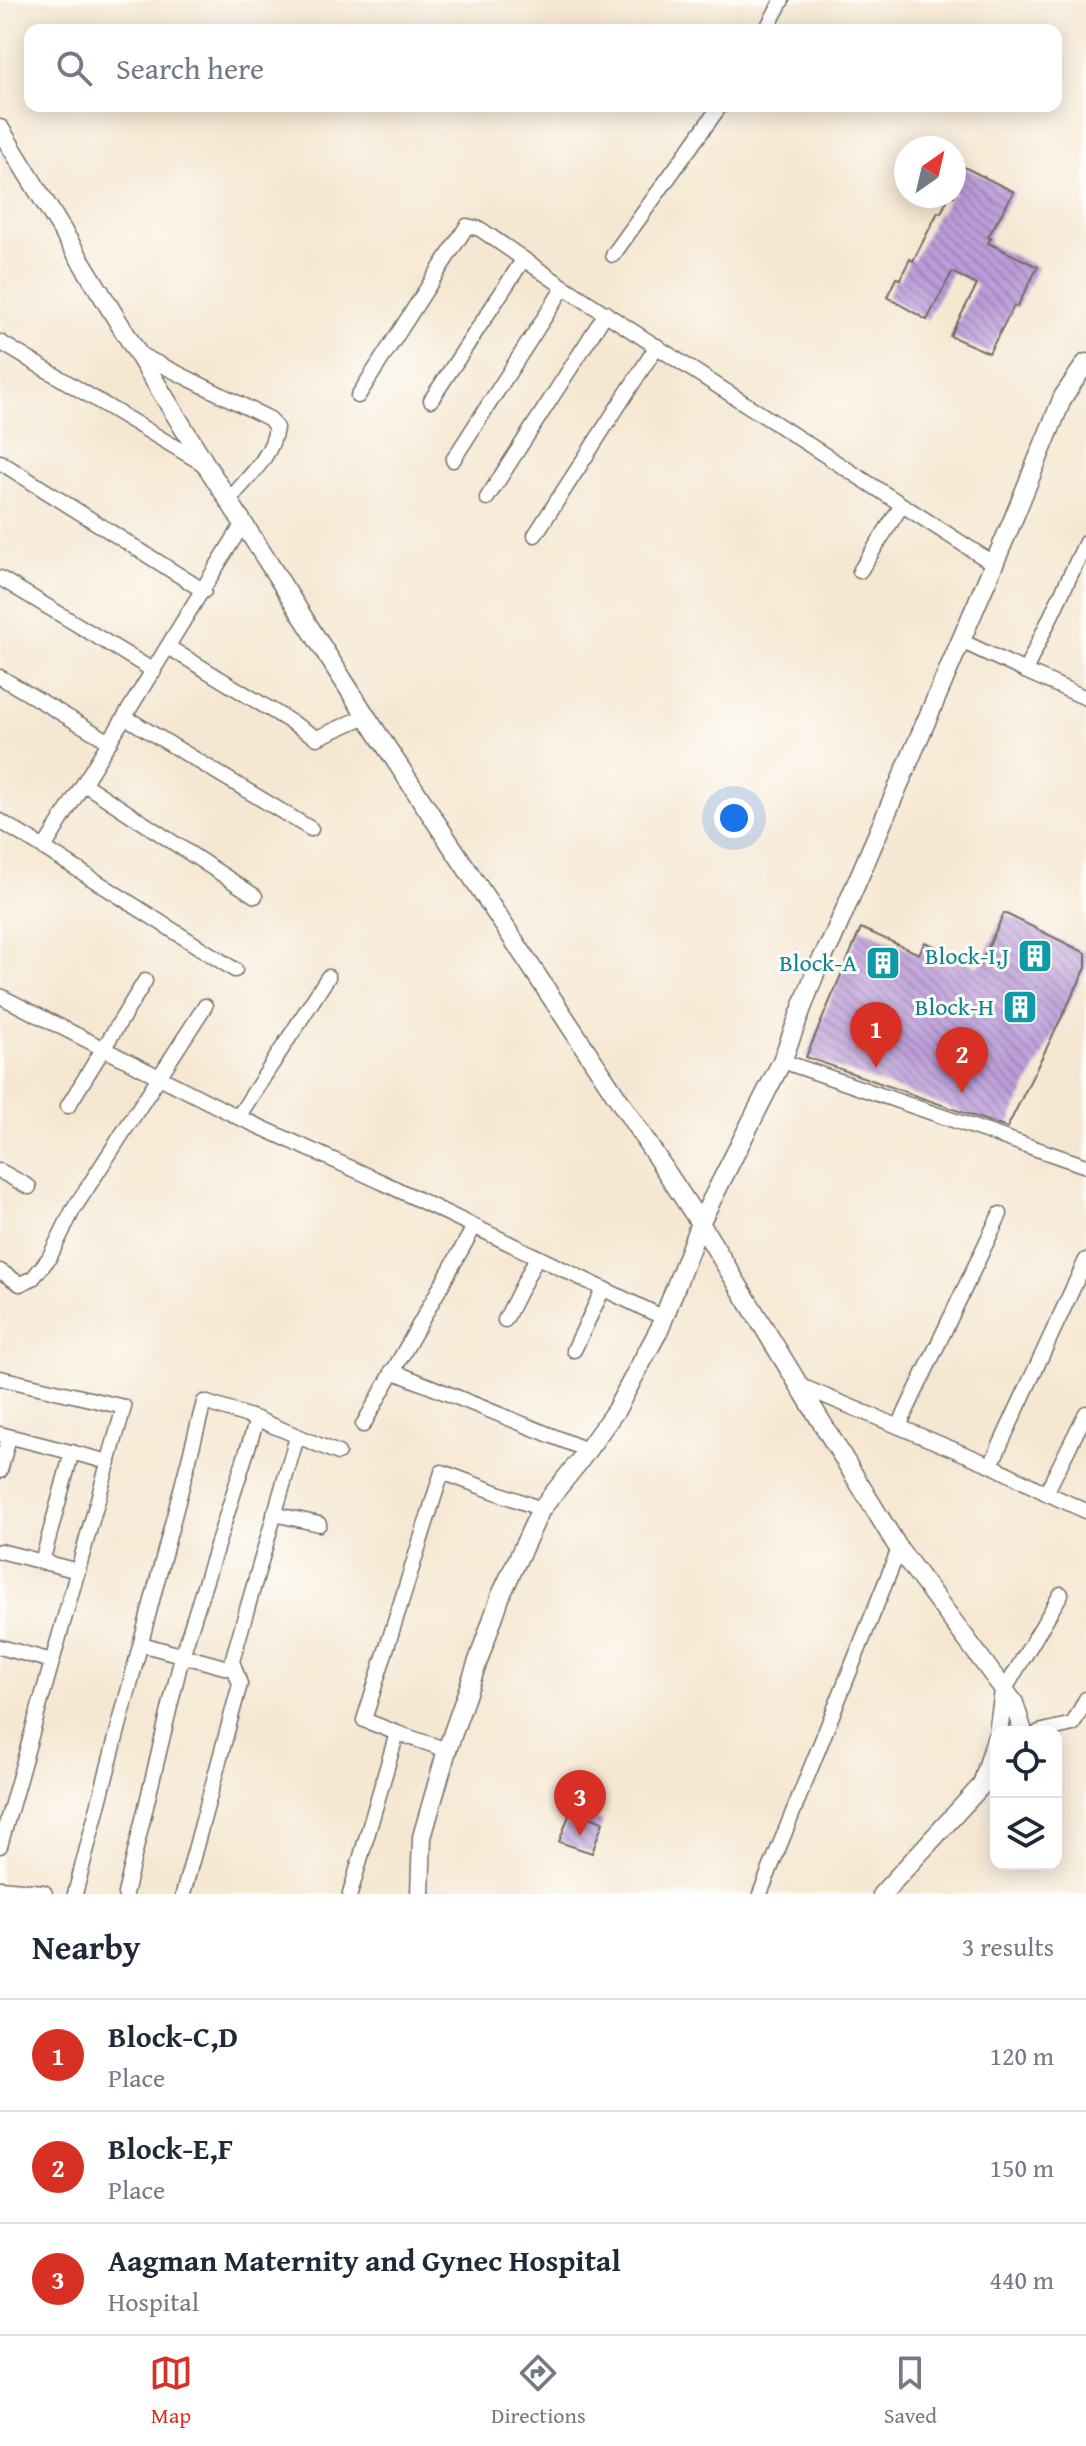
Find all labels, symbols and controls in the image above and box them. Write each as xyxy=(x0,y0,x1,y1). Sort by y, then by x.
search box xyxy=(24,24,1062,112)
icon: search xyxy=(52,46,96,90)
text: Search here xyxy=(116,46,264,90)
north arrow xyxy=(894,136,966,208)
your location xyxy=(714,798,754,838)
building icon: Block-I,J xyxy=(1016,937,1054,975)
place label: Block-I,J xyxy=(925,938,1009,973)
building icon: Block-A xyxy=(864,944,902,982)
place label: Block-A xyxy=(779,945,857,980)
building icon: Block-H xyxy=(1001,988,1039,1026)
place label: Block-H xyxy=(915,989,994,1024)
pin: 1 xyxy=(850,1002,902,1068)
pin: 2 xyxy=(936,1027,988,1093)
map controls xyxy=(990,1726,1062,1870)
button: locate xyxy=(990,1726,1062,1798)
pin: 3 xyxy=(554,1770,606,1836)
button: layers xyxy=(990,1798,1062,1870)
text: Nearby xyxy=(32,1922,141,1971)
text: 3 results xyxy=(962,1927,1054,1966)
text: Block-C,D xyxy=(108,2014,238,2058)
text: 1 xyxy=(51,2036,65,2075)
text: 120 m xyxy=(989,2036,1054,2075)
text: Place xyxy=(108,2058,165,2097)
text: Block-E,F xyxy=(108,2126,233,2170)
text: 2 xyxy=(51,2148,65,2187)
text: 150 m xyxy=(989,2148,1054,2187)
text: Place xyxy=(108,2170,165,2209)
text: Aagman Maternity and Gynec Hospital xyxy=(108,2238,621,2282)
text: 3 xyxy=(51,2260,65,2299)
text: 440 m xyxy=(989,2260,1054,2299)
text: Hospital xyxy=(108,2282,199,2321)
tab: Map xyxy=(149,2351,193,2431)
tab: Directions xyxy=(491,2351,586,2431)
tab: Saved xyxy=(884,2351,937,2431)

